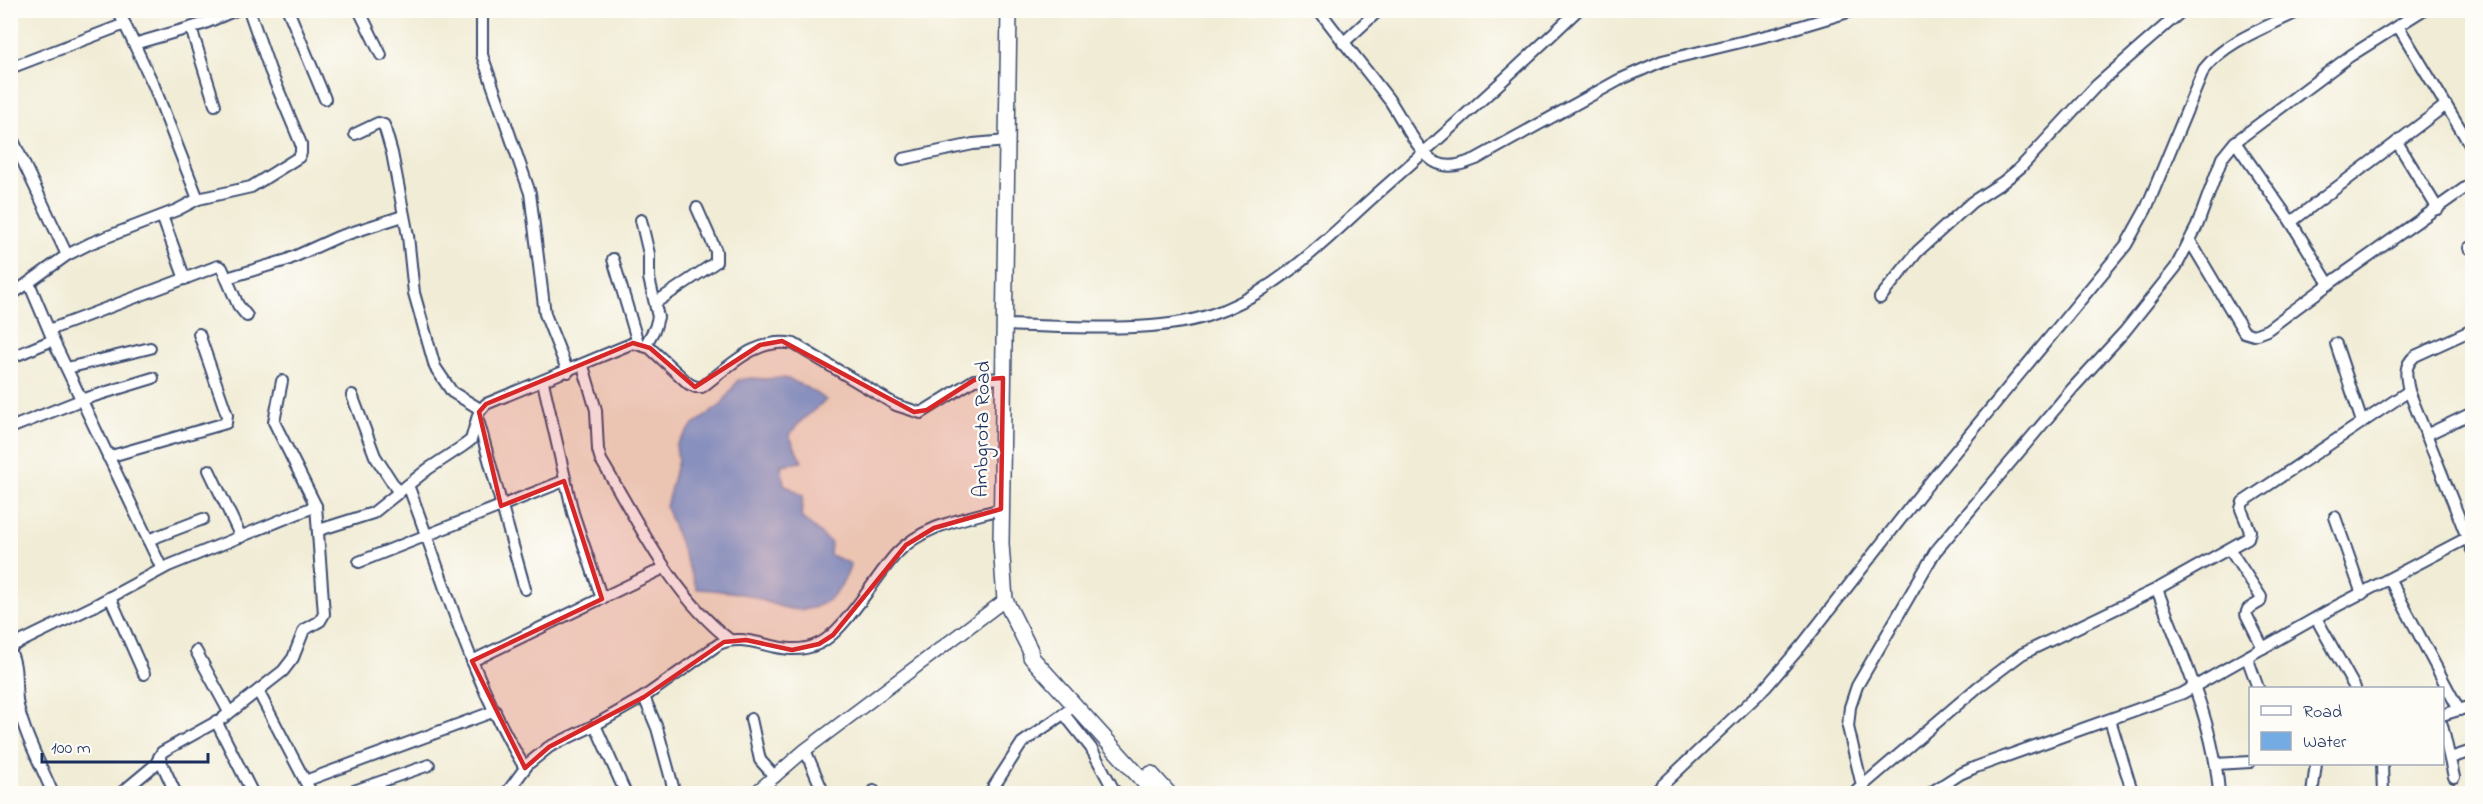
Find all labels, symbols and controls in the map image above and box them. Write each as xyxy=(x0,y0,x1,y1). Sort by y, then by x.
street label: Ambgrota Road xyxy=(967,360,1001,498)
legend xyxy=(2249,687,2444,765)
text: Road xyxy=(2303,700,2342,726)
scale bar xyxy=(42,726,208,764)
text: Water xyxy=(2303,730,2347,756)
text: 100 m xyxy=(51,736,91,762)

